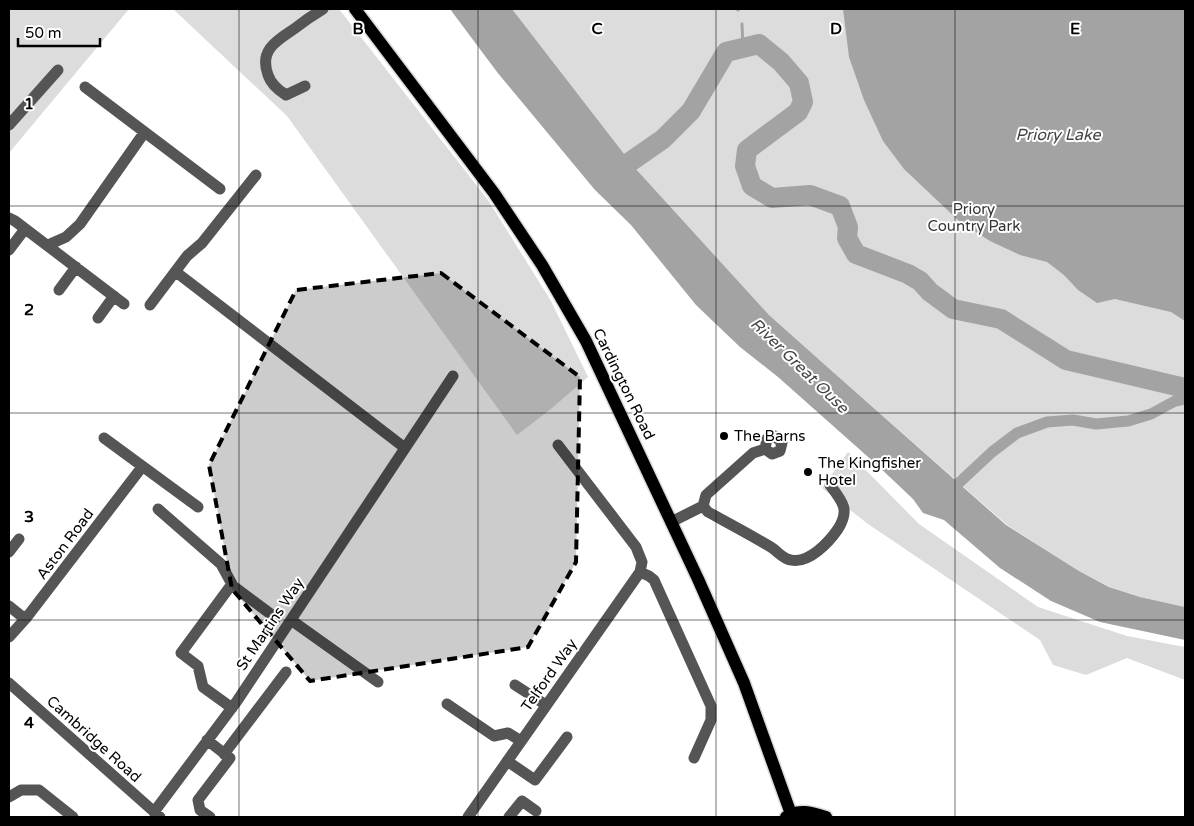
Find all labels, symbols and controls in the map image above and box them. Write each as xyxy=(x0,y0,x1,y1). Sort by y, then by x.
scale bar xyxy=(18,15,100,47)
text: B xyxy=(352,19,364,39)
text: C xyxy=(591,19,603,39)
text: D xyxy=(830,19,842,39)
text: E xyxy=(1070,19,1080,39)
text: 50 m xyxy=(25,24,62,42)
text: 1 xyxy=(24,94,34,114)
water label: Priory Lake xyxy=(1015,125,1102,145)
park label: Priory Country Park xyxy=(928,200,1020,235)
text: 2 xyxy=(24,300,34,320)
water label: River Great Ouse xyxy=(746,314,853,418)
street label: Cardington Road xyxy=(589,325,659,443)
place label: The Barns xyxy=(734,427,805,445)
marker: The Barns xyxy=(718,430,730,442)
place label: The Kingfisher Hotel xyxy=(818,454,921,489)
marker: The Kingfisher Hotel xyxy=(802,466,814,478)
street label: Aston Road xyxy=(33,505,97,583)
text: 3 xyxy=(24,507,34,527)
street label: St Martins Way xyxy=(232,574,308,674)
street label: Telford Way xyxy=(517,635,581,715)
street label: Cambridge Road xyxy=(43,692,145,786)
text: 4 xyxy=(24,713,34,733)

